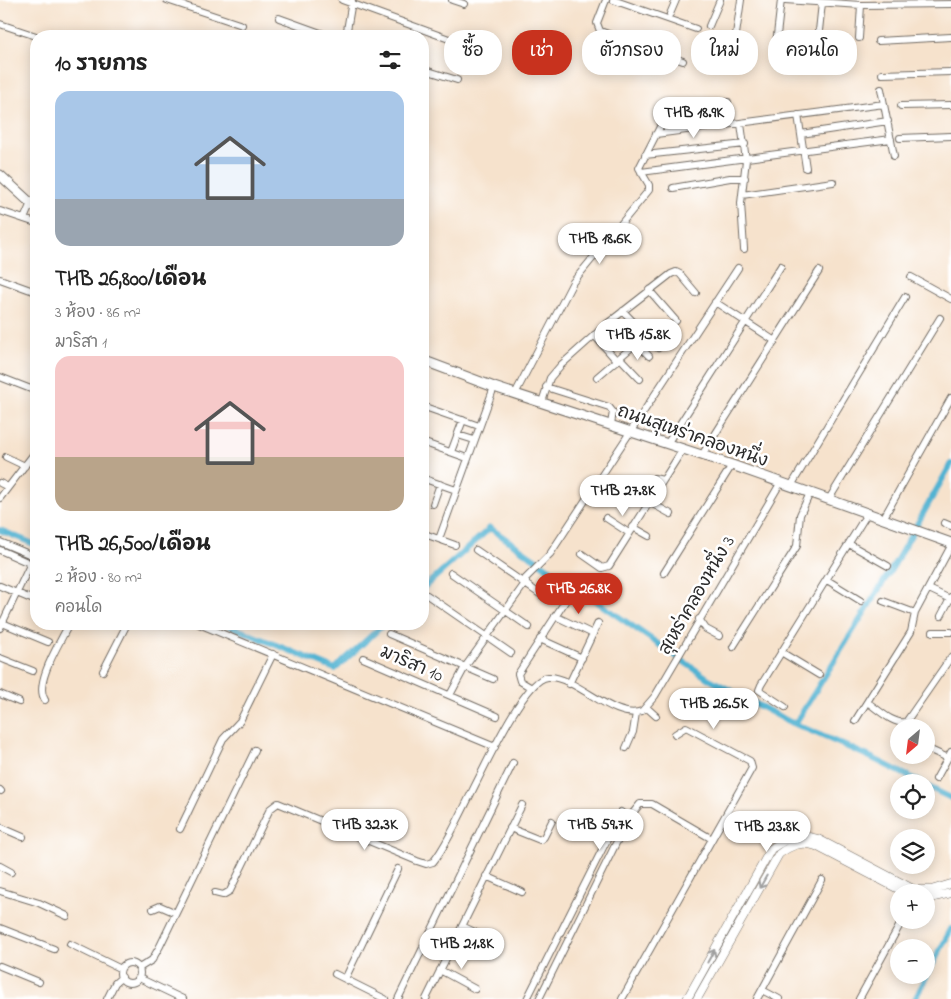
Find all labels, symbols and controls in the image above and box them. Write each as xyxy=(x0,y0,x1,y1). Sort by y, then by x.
chip: ซื้อ xyxy=(444,30,502,75)
chip: เช่า xyxy=(512,30,572,75)
chip: ตัวกรอง xyxy=(582,30,681,75)
chip: ใหม่ xyxy=(691,30,758,75)
chip: คอนโด xyxy=(768,30,857,75)
icon: filters xyxy=(376,46,404,74)
text: 10 รายการ xyxy=(55,50,148,80)
pin: THB 18.9K xyxy=(637,96,751,139)
text: THB 18.9K xyxy=(664,101,724,125)
icon: home xyxy=(185,123,275,213)
pin: THB 18.6K xyxy=(543,222,657,265)
text: THB 18.6K xyxy=(569,227,631,251)
text: THB 26,800/เดือน xyxy=(55,265,207,295)
text: 3 ห้อง · 86 m² xyxy=(55,301,141,325)
pin: THB 15.8K xyxy=(581,318,695,361)
text: THB 15.8K xyxy=(606,323,670,347)
text: มาริสา 1 xyxy=(55,331,107,355)
icon: home xyxy=(185,388,275,478)
street label: ถนนสุเหร่าคลองหนึ่ง xyxy=(614,393,773,475)
pin: THB 27.8K xyxy=(566,474,680,517)
text: THB 27.8K xyxy=(591,479,655,503)
street label: สุเหร่าคลองหนึ่ง 3 xyxy=(648,529,742,660)
text: THB 26,500/เดือน xyxy=(55,530,211,560)
text: 2 ห้อง · 80 m² xyxy=(55,566,142,590)
pin: THB 26.8K xyxy=(522,572,636,615)
text: THB 26.8K xyxy=(546,577,612,601)
text: คอนโด xyxy=(55,596,102,620)
street label: มาริสา 10 xyxy=(376,640,447,690)
pin: THB 26.5K xyxy=(657,688,771,730)
text: THB 26.5K xyxy=(680,692,748,716)
north arrow xyxy=(890,719,935,764)
map controls xyxy=(890,719,935,984)
button: locate xyxy=(890,774,935,819)
pin: THB 32.3K xyxy=(308,808,422,851)
pin: THB 59.7K xyxy=(543,808,657,851)
pin: THB 23.8K xyxy=(710,810,824,853)
text: THB 32.3K xyxy=(332,813,398,837)
text: THB 59.7K xyxy=(568,813,632,837)
text: THB 23.8K xyxy=(735,815,799,839)
button: layers xyxy=(890,829,935,874)
one-way arrow xyxy=(758,874,768,888)
button: + xyxy=(890,884,935,929)
pin: THB 21.8K xyxy=(405,928,519,970)
text: THB 21.8K xyxy=(430,932,494,956)
button: − xyxy=(890,939,935,984)
one-way arrow xyxy=(706,949,716,964)

